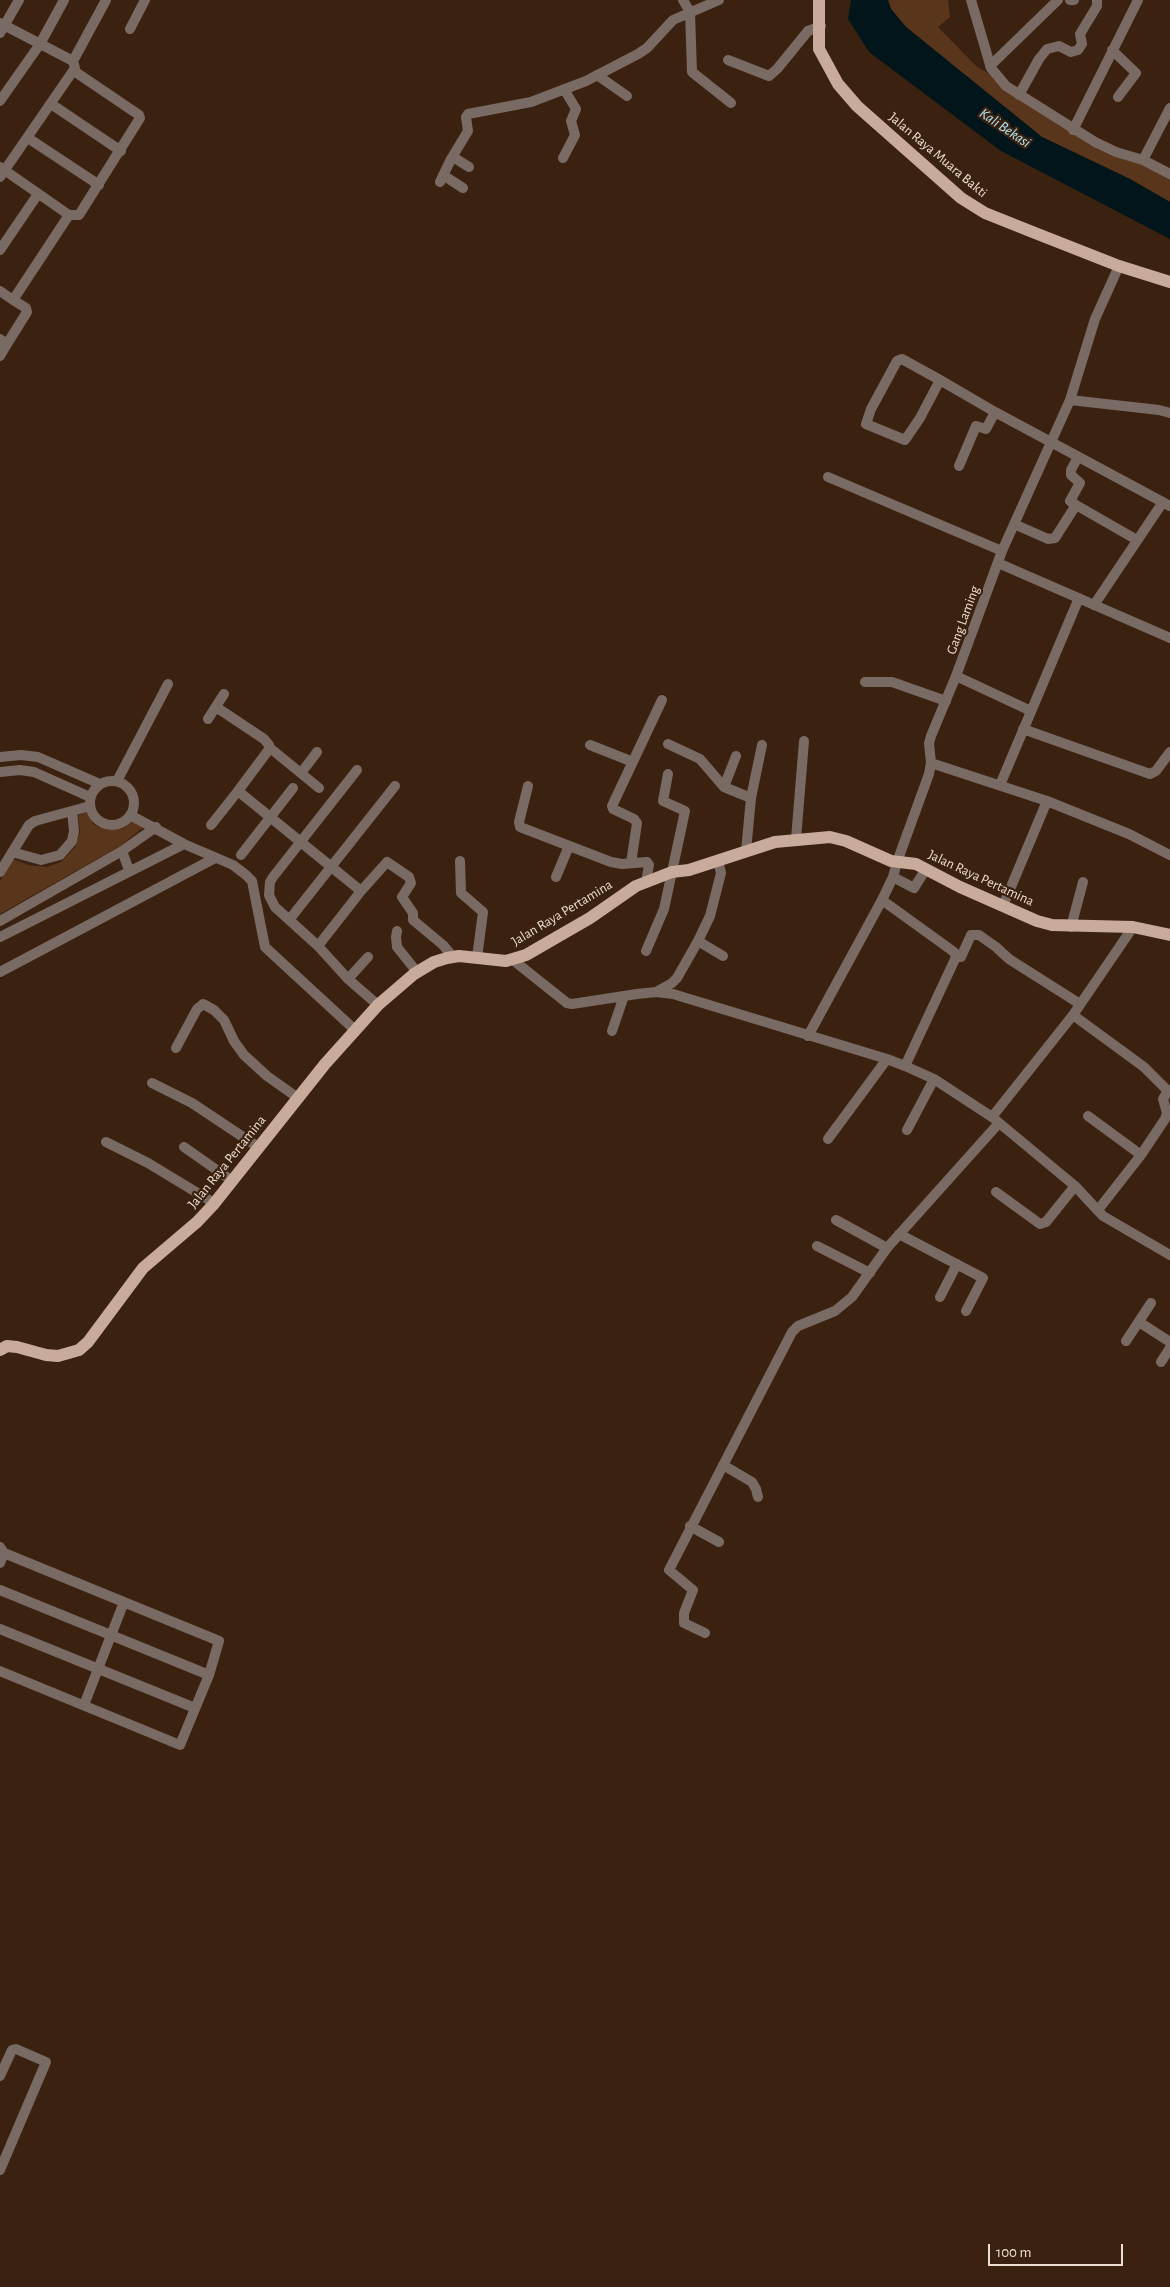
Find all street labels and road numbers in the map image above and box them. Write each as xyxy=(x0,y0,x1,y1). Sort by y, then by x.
street label: Jalan Raya Muara Bakti xyxy=(885,109,991,201)
street label: Gang Laming xyxy=(943,583,983,657)
street label: Jalan Raya Pertamina xyxy=(925,846,1037,910)
street label: Jalan Raya Pertamina xyxy=(508,876,616,950)
street label: Jalan Raya Pertamina xyxy=(184,1112,270,1212)

